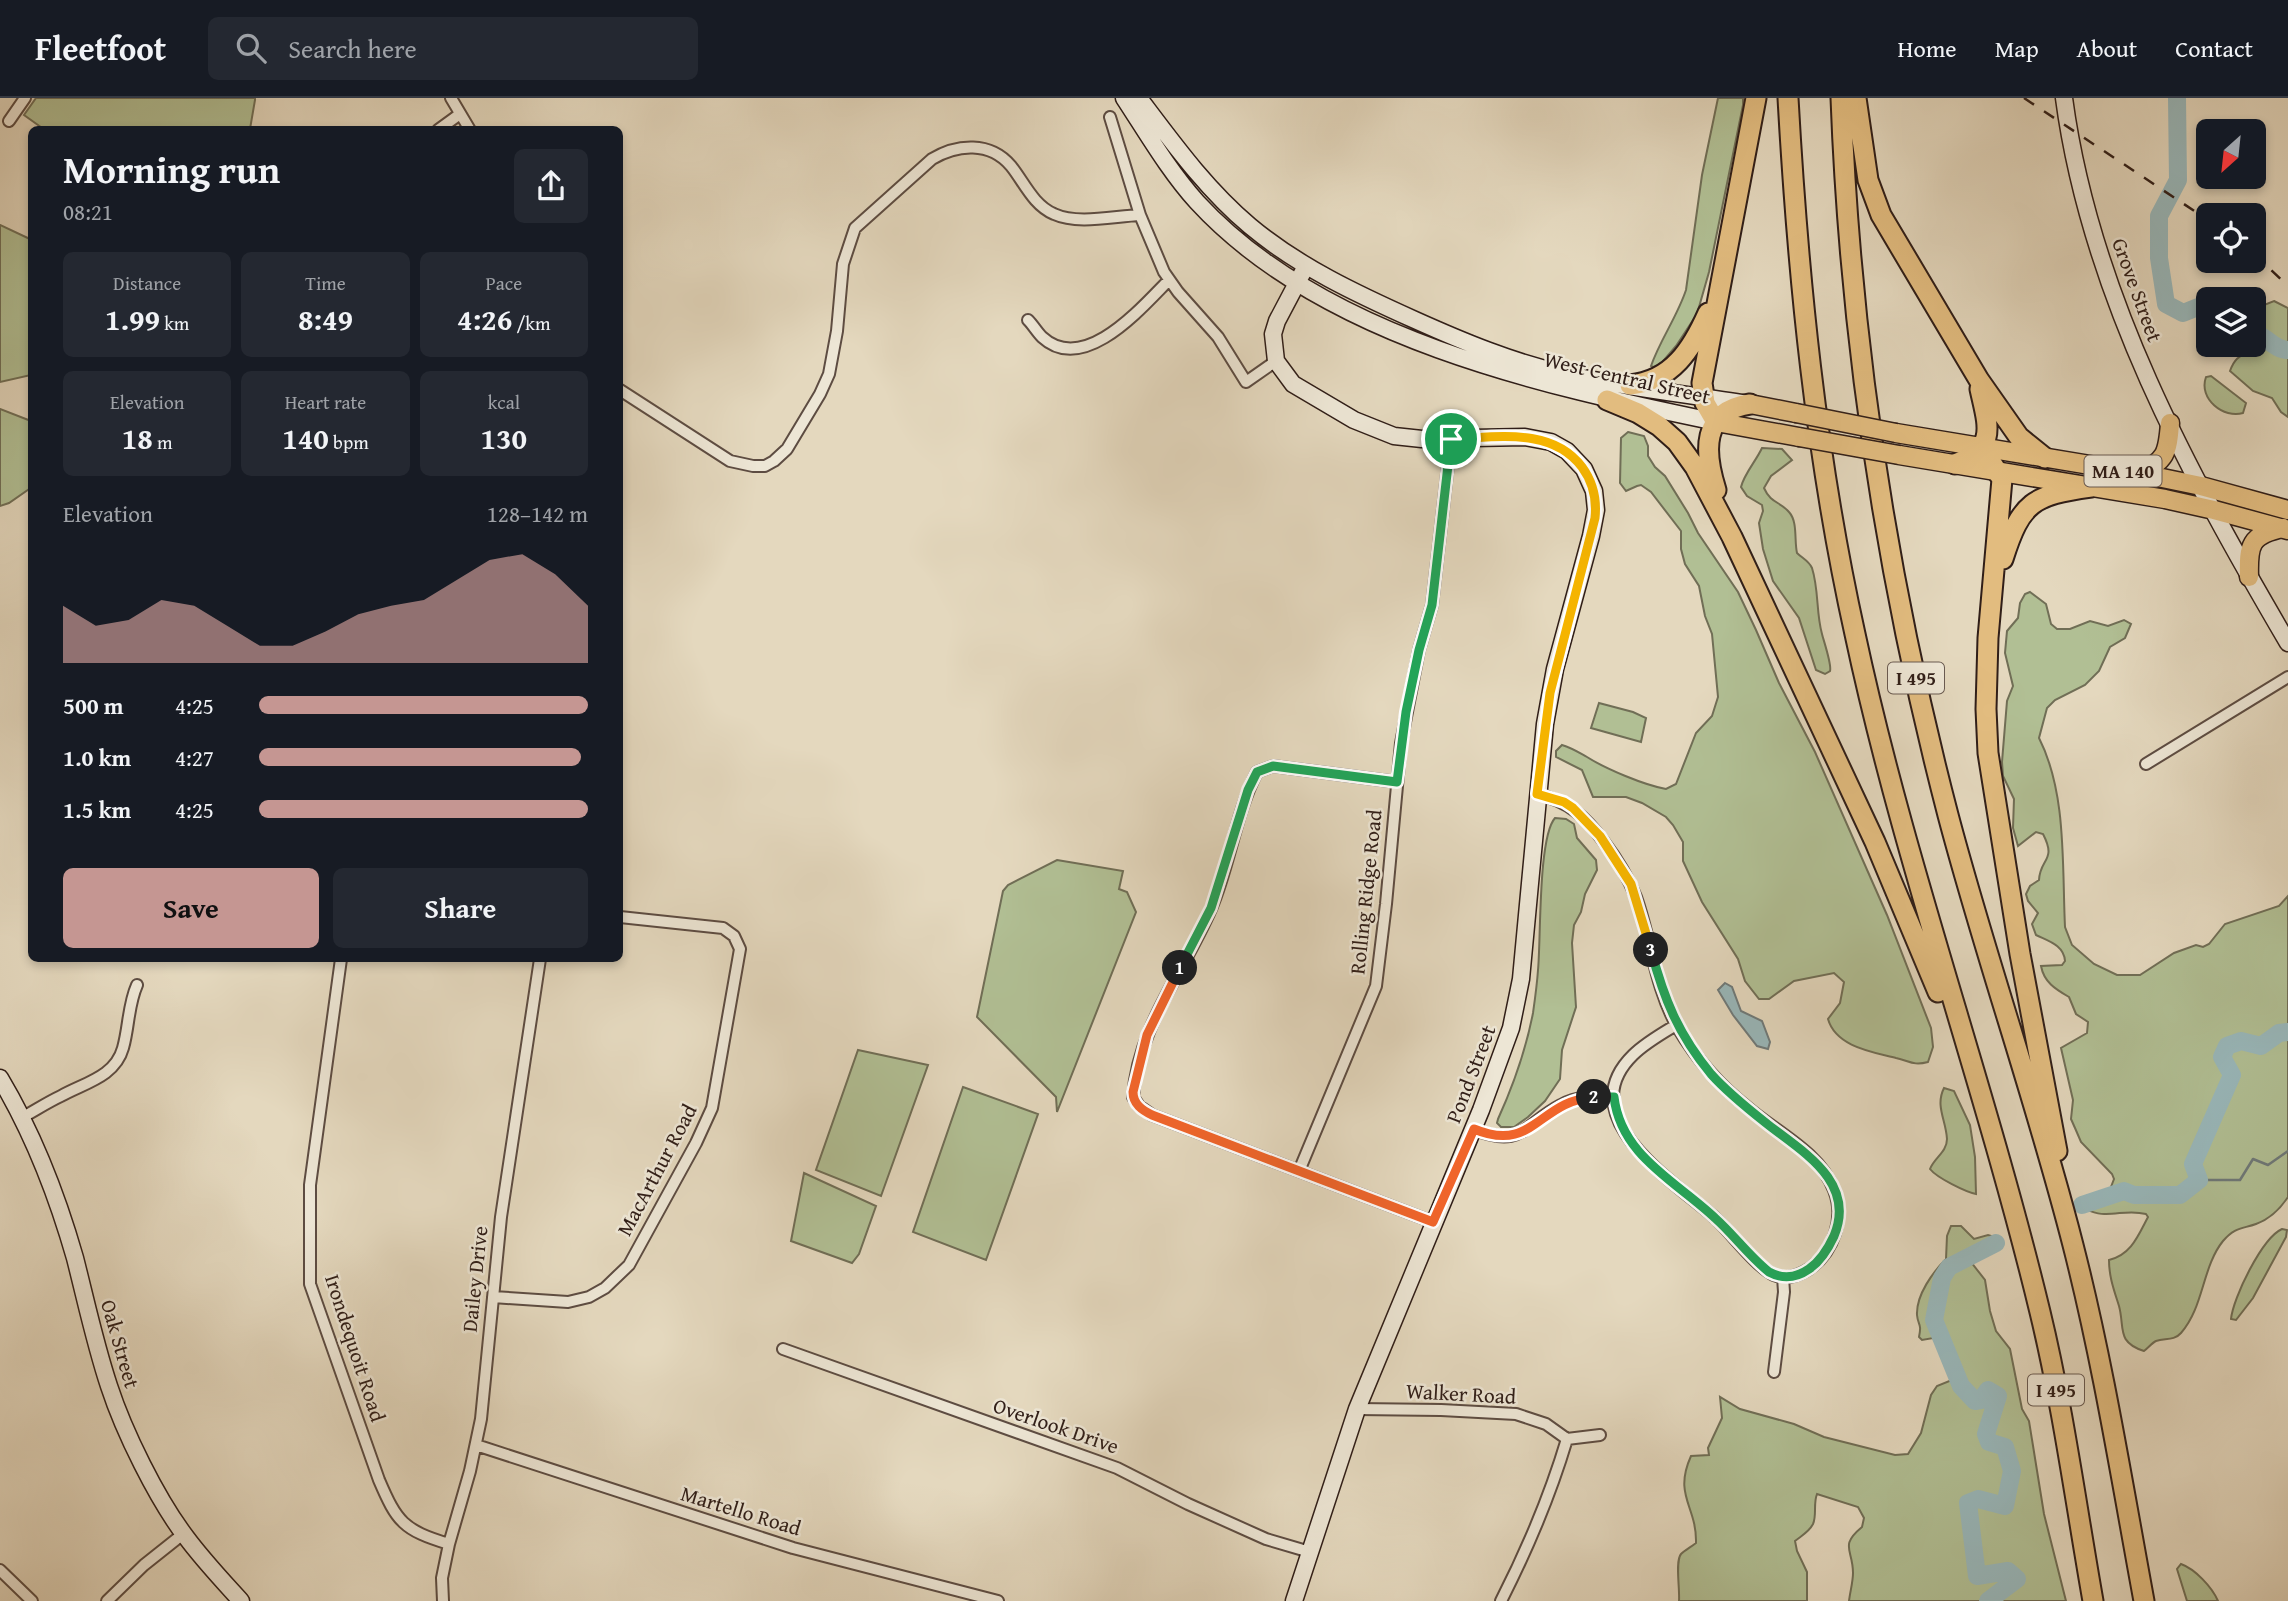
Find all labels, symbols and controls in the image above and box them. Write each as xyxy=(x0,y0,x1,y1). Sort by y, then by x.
search box xyxy=(208,17,698,80)
text: Fleetfoot xyxy=(35,24,166,72)
icon: search xyxy=(232,29,270,67)
text: Search here xyxy=(288,29,417,68)
text: Home xyxy=(1898,31,1957,66)
text: Map xyxy=(1995,31,2039,66)
text: About xyxy=(2077,31,2137,66)
text: Contact xyxy=(2175,31,2253,66)
north arrow xyxy=(2196,119,2266,189)
map controls xyxy=(2196,119,2266,357)
text: Morning run xyxy=(63,141,280,197)
button: share xyxy=(514,149,588,223)
text: 08:21 xyxy=(63,195,113,228)
button: locate xyxy=(2196,203,2266,273)
street label: Grove Street xyxy=(2104,234,2171,347)
text: Distance xyxy=(113,269,181,297)
text: Time xyxy=(305,269,346,297)
text: Pace xyxy=(486,269,522,297)
button: layers xyxy=(2196,287,2266,357)
text: 1.99 xyxy=(105,297,160,341)
text: 8:49 xyxy=(298,297,353,341)
text: 4:26 xyxy=(457,297,512,341)
text: km xyxy=(160,309,189,337)
text: /km xyxy=(512,309,551,337)
street label: West Central Street xyxy=(1541,343,1714,412)
text: Elevation xyxy=(110,388,184,416)
text: Heart rate xyxy=(285,388,366,416)
text: kcal xyxy=(488,388,520,416)
pin xyxy=(1421,409,1481,469)
text: 18 xyxy=(122,416,153,460)
text: 140 xyxy=(282,416,329,460)
text: 130 xyxy=(481,416,527,460)
icon: arrive xyxy=(1432,420,1470,458)
text: m xyxy=(153,428,173,456)
text: bpm xyxy=(329,428,369,456)
road number: MA 140 xyxy=(2084,456,2162,486)
text: Elevation xyxy=(63,497,153,530)
text: 128–142 m xyxy=(487,497,588,530)
road number: I 495 xyxy=(1888,663,1944,694)
text: 500 m xyxy=(63,689,124,722)
text: 4:25 xyxy=(175,689,214,722)
text: 1.0 km xyxy=(63,741,131,774)
text: 4:27 xyxy=(175,741,214,774)
text: 1.5 km xyxy=(63,793,131,826)
text: 4:25 xyxy=(175,793,214,826)
street label: Rolling Ridge Road xyxy=(1341,807,1390,976)
button: Save xyxy=(63,868,319,948)
button: Share xyxy=(333,868,588,948)
pin: 3 xyxy=(1634,932,1668,968)
text: 3 xyxy=(1646,935,1655,963)
pin: 1 xyxy=(1162,950,1198,986)
text: 1 xyxy=(1175,953,1184,981)
street label: Pond Street xyxy=(1438,1020,1504,1127)
pin: 2 xyxy=(1576,1080,1612,1114)
text: 2 xyxy=(1589,1082,1598,1110)
street label: MacArthur Road xyxy=(609,1098,705,1241)
street label: Dailey Drive xyxy=(454,1224,496,1334)
street label: Irondequoit Road xyxy=(317,1270,394,1426)
street label: Oak Street xyxy=(93,1296,148,1392)
road number: I 495 xyxy=(2028,1374,2084,1406)
street label: Walker Road xyxy=(1405,1375,1518,1412)
street label: Overlook Drive xyxy=(989,1390,1123,1462)
street label: Martello Road xyxy=(677,1478,806,1544)

